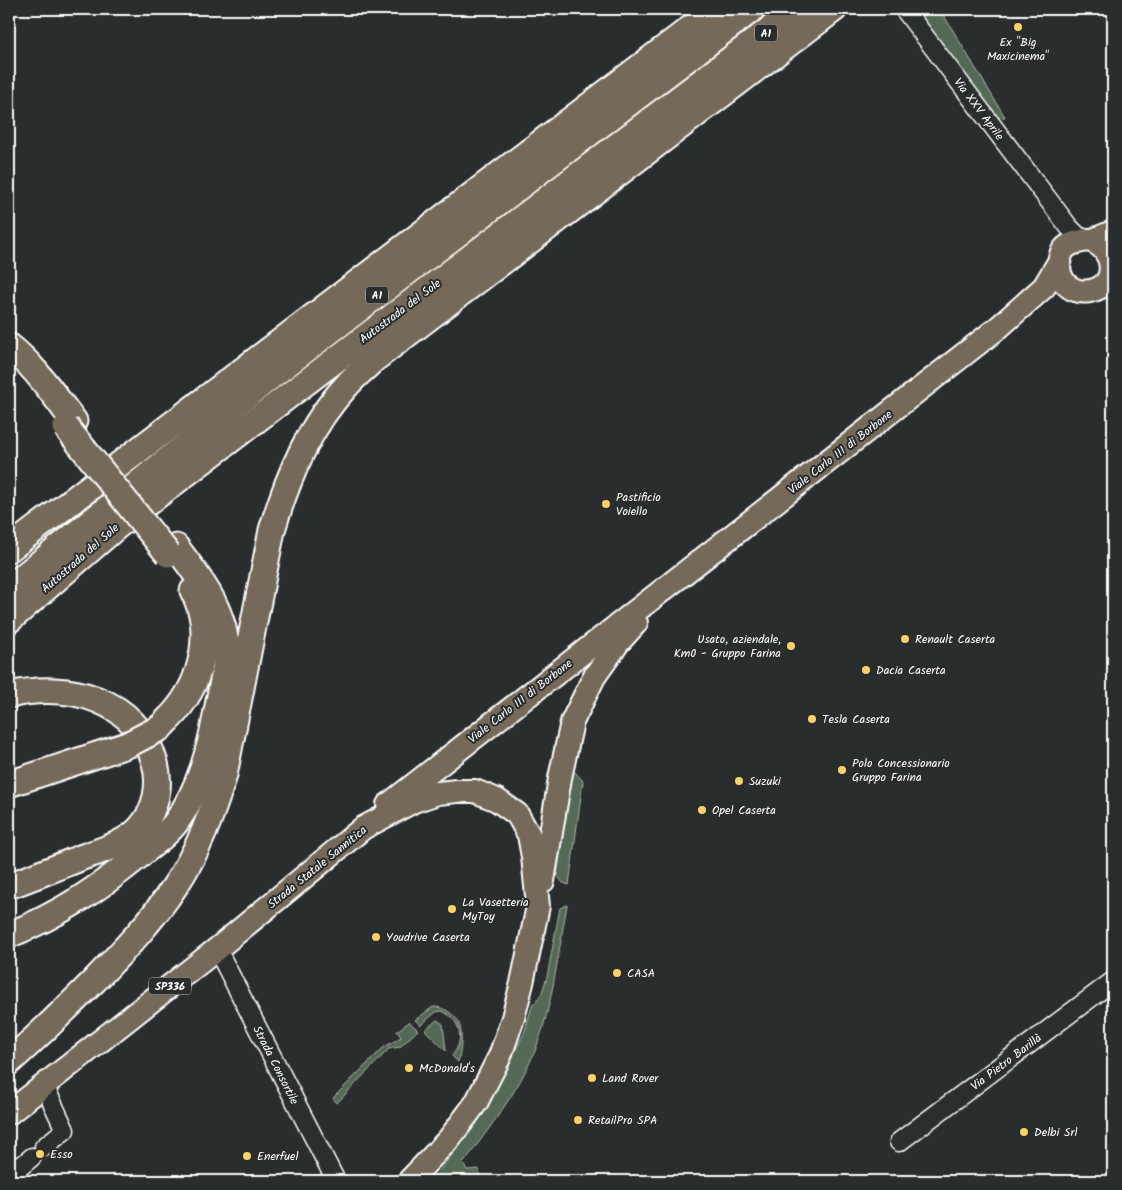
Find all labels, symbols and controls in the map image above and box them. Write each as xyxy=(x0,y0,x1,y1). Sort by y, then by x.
marker: Ex "Big Maxicinema" xyxy=(1012,21,1024,33)
road number: A1 xyxy=(755,24,777,42)
place label: Ex "Big Maxicinema" xyxy=(987,33,1049,66)
street label: Via XXV Aprile xyxy=(949,74,1009,145)
street label: Autostrada del Sole xyxy=(355,274,446,349)
road number: A1 xyxy=(366,286,388,304)
street label: Viale Carlo III di Borbone xyxy=(784,405,897,499)
place label: Pastificio Voiello xyxy=(616,488,661,521)
marker: Pastificio Voiello xyxy=(600,498,612,510)
street label: Autostrada del Sole xyxy=(37,519,124,598)
place label: Usato, aziendale, Km0 - Gruppo Farina xyxy=(674,630,781,663)
place label: Renault Caserta xyxy=(915,630,996,649)
marker: Renault Caserta xyxy=(899,633,911,645)
marker: Usato, aziendale, Km0 - Gruppo Farina xyxy=(785,640,797,652)
street label: Viale Carlo III di Borbone xyxy=(464,654,577,748)
place label: Dacia Caserta xyxy=(876,661,946,680)
marker: Dacia Caserta xyxy=(860,664,872,676)
place label: Tesla Caserta xyxy=(822,710,890,729)
marker: Tesla Caserta xyxy=(806,713,818,725)
place label: Polo Concessionario Gruppo Farina xyxy=(852,754,950,787)
marker: Polo Concessionario Gruppo Farina xyxy=(836,764,848,776)
place label: Suzuki xyxy=(749,772,782,791)
marker: Suzuki xyxy=(733,775,745,787)
place label: Opel Caserta xyxy=(712,801,776,820)
marker: Opel Caserta xyxy=(696,804,708,816)
street label: Strada Statale Sannitica xyxy=(263,821,371,914)
place label: La Vasetteria MyToy xyxy=(462,893,529,926)
marker: La Vasetteria MyToy xyxy=(446,903,458,915)
place label: Youdrive Caserta xyxy=(386,928,470,947)
marker: Youdrive Caserta xyxy=(370,931,382,943)
place label: CASA xyxy=(627,964,655,983)
marker: CASA xyxy=(611,967,623,979)
road number: SP336 xyxy=(149,978,191,994)
street label: Strada Consortile xyxy=(247,1022,304,1109)
street label: Via Pietro Barillà xyxy=(967,1029,1046,1096)
place label: McDonald's xyxy=(419,1059,475,1078)
marker: McDonald's xyxy=(403,1062,415,1074)
place label: Land Rover xyxy=(602,1069,659,1088)
marker: Land Rover xyxy=(586,1072,598,1084)
place label: RetailPro SPA xyxy=(588,1111,657,1130)
marker: RetailPro SPA xyxy=(572,1114,584,1126)
place label: Delbi Srl xyxy=(1034,1123,1077,1142)
marker: Delbi Srl xyxy=(1018,1126,1030,1138)
place label: Esso xyxy=(50,1145,73,1164)
place label: Enerfuel xyxy=(257,1147,298,1166)
marker: Esso xyxy=(34,1148,46,1160)
marker: Enerfuel xyxy=(241,1150,253,1162)

